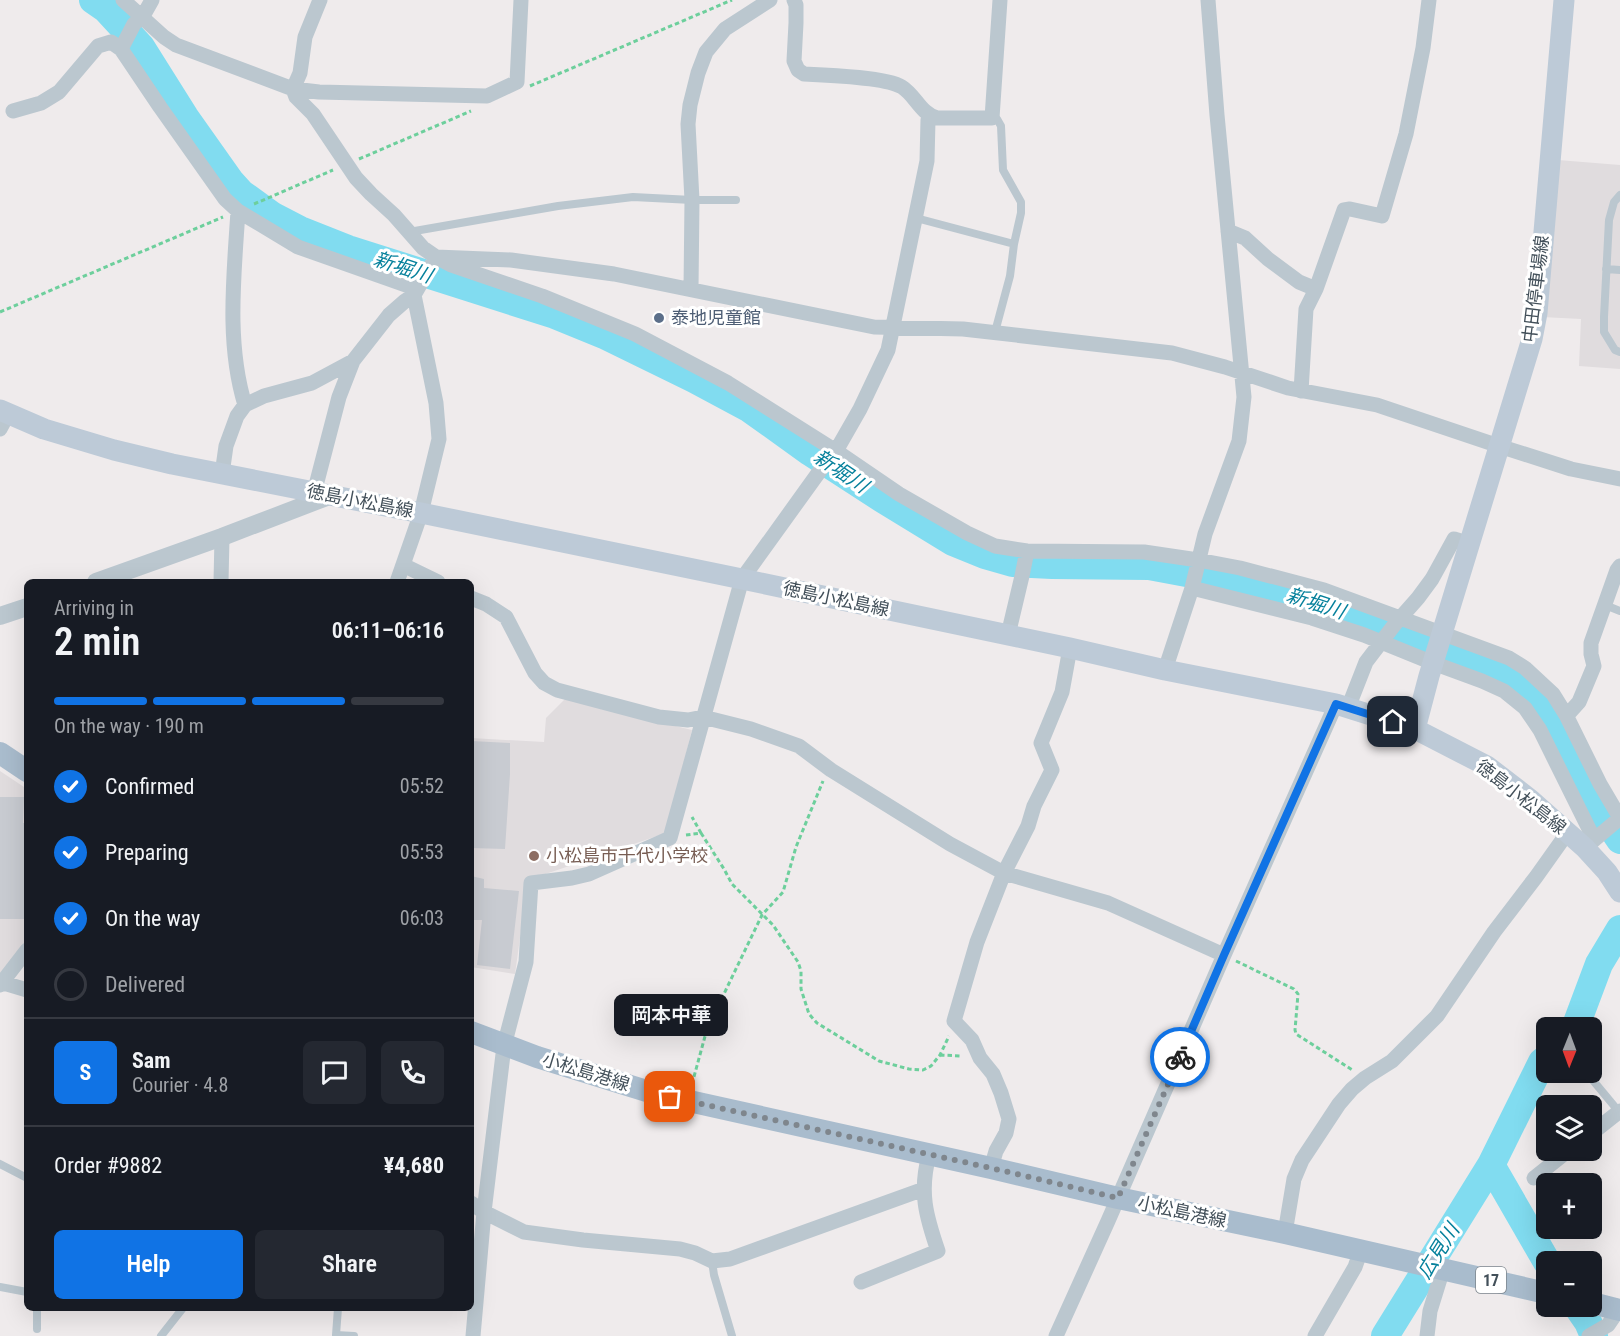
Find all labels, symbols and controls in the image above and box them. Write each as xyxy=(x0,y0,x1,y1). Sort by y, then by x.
street label: 中田停車場線 xyxy=(1519,234,1553,344)
water label: 新堀川 xyxy=(371,246,437,288)
place label: 泰地児童館 xyxy=(671,307,761,328)
marker: 泰地児童館 xyxy=(652,311,666,325)
water label: 新堀川 xyxy=(809,444,874,499)
street label: 徳島小松島線 xyxy=(305,480,415,521)
street label: 徳島小松島線 xyxy=(781,577,891,620)
water label: 新堀川 xyxy=(1284,582,1350,624)
text: Arriving in xyxy=(54,596,134,620)
text: 06:11–06:16 xyxy=(332,618,444,643)
text: 2 min xyxy=(54,619,140,665)
pin xyxy=(1367,696,1418,747)
icon: home xyxy=(1376,705,1409,738)
text: On the way · 190 m xyxy=(54,714,204,738)
street label: 徳島小松島線 xyxy=(1472,755,1570,838)
icon: check xyxy=(54,770,87,803)
text: Confirmed xyxy=(105,774,194,799)
text: 05:52 xyxy=(400,774,444,798)
icon: check xyxy=(54,836,87,869)
text: Preparing xyxy=(105,840,189,865)
text: 05:53 xyxy=(400,840,444,864)
place label: 小松島市千代小学校 xyxy=(546,845,708,866)
marker: 小松島市千代小学校 xyxy=(527,849,541,863)
icon: check xyxy=(54,902,87,935)
text: On the way xyxy=(105,906,200,931)
text: 06:03 xyxy=(400,906,444,930)
text: Delivered xyxy=(105,972,185,997)
callout: 岡本中華 xyxy=(613,995,727,1037)
text: 岡本中華 xyxy=(631,1003,711,1027)
north arrow xyxy=(1536,1017,1602,1083)
map controls xyxy=(1536,1017,1602,1317)
courier xyxy=(1150,1027,1210,1087)
button: chat xyxy=(303,1041,366,1104)
button: phone xyxy=(381,1041,444,1104)
icon: bike xyxy=(1164,1041,1197,1074)
text: Sam xyxy=(132,1048,171,1073)
street label: 小松島港線 xyxy=(540,1048,632,1095)
text: S xyxy=(80,1060,91,1085)
pin xyxy=(644,1071,695,1122)
text: Courier · 4.8 xyxy=(132,1073,228,1097)
icon: bag xyxy=(653,1080,686,1113)
button: layers xyxy=(1536,1095,1602,1161)
text: Order #9882 xyxy=(54,1153,162,1178)
text: ¥4,680 xyxy=(384,1153,444,1178)
button: + xyxy=(1536,1173,1602,1239)
street label: 小松島港線 xyxy=(1136,1192,1228,1231)
water label: 広見川 xyxy=(1412,1218,1465,1283)
button: Help xyxy=(54,1230,243,1299)
button: Share xyxy=(255,1230,444,1299)
button: − xyxy=(1536,1251,1602,1317)
road number: 17 xyxy=(1476,1267,1506,1293)

